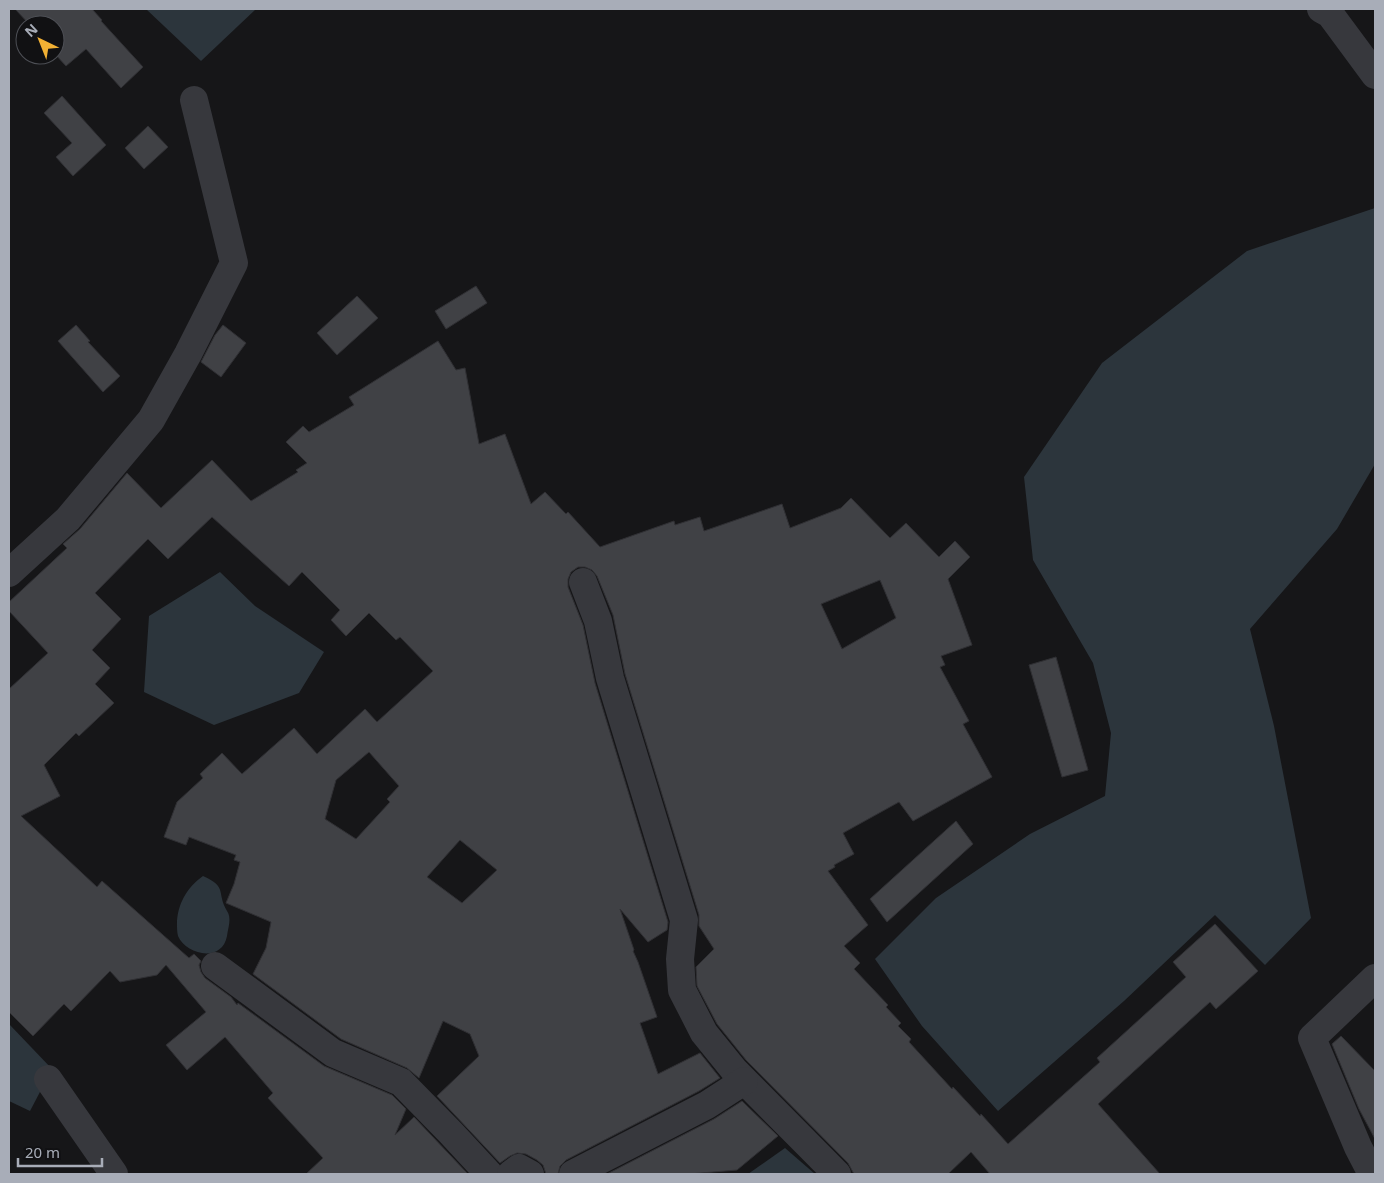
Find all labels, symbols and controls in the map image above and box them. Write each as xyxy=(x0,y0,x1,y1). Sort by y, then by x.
north arrow xyxy=(15,15,65,65)
text: N xyxy=(20,19,41,41)
scale bar xyxy=(18,1136,101,1168)
text: 20 m xyxy=(25,1142,60,1162)

